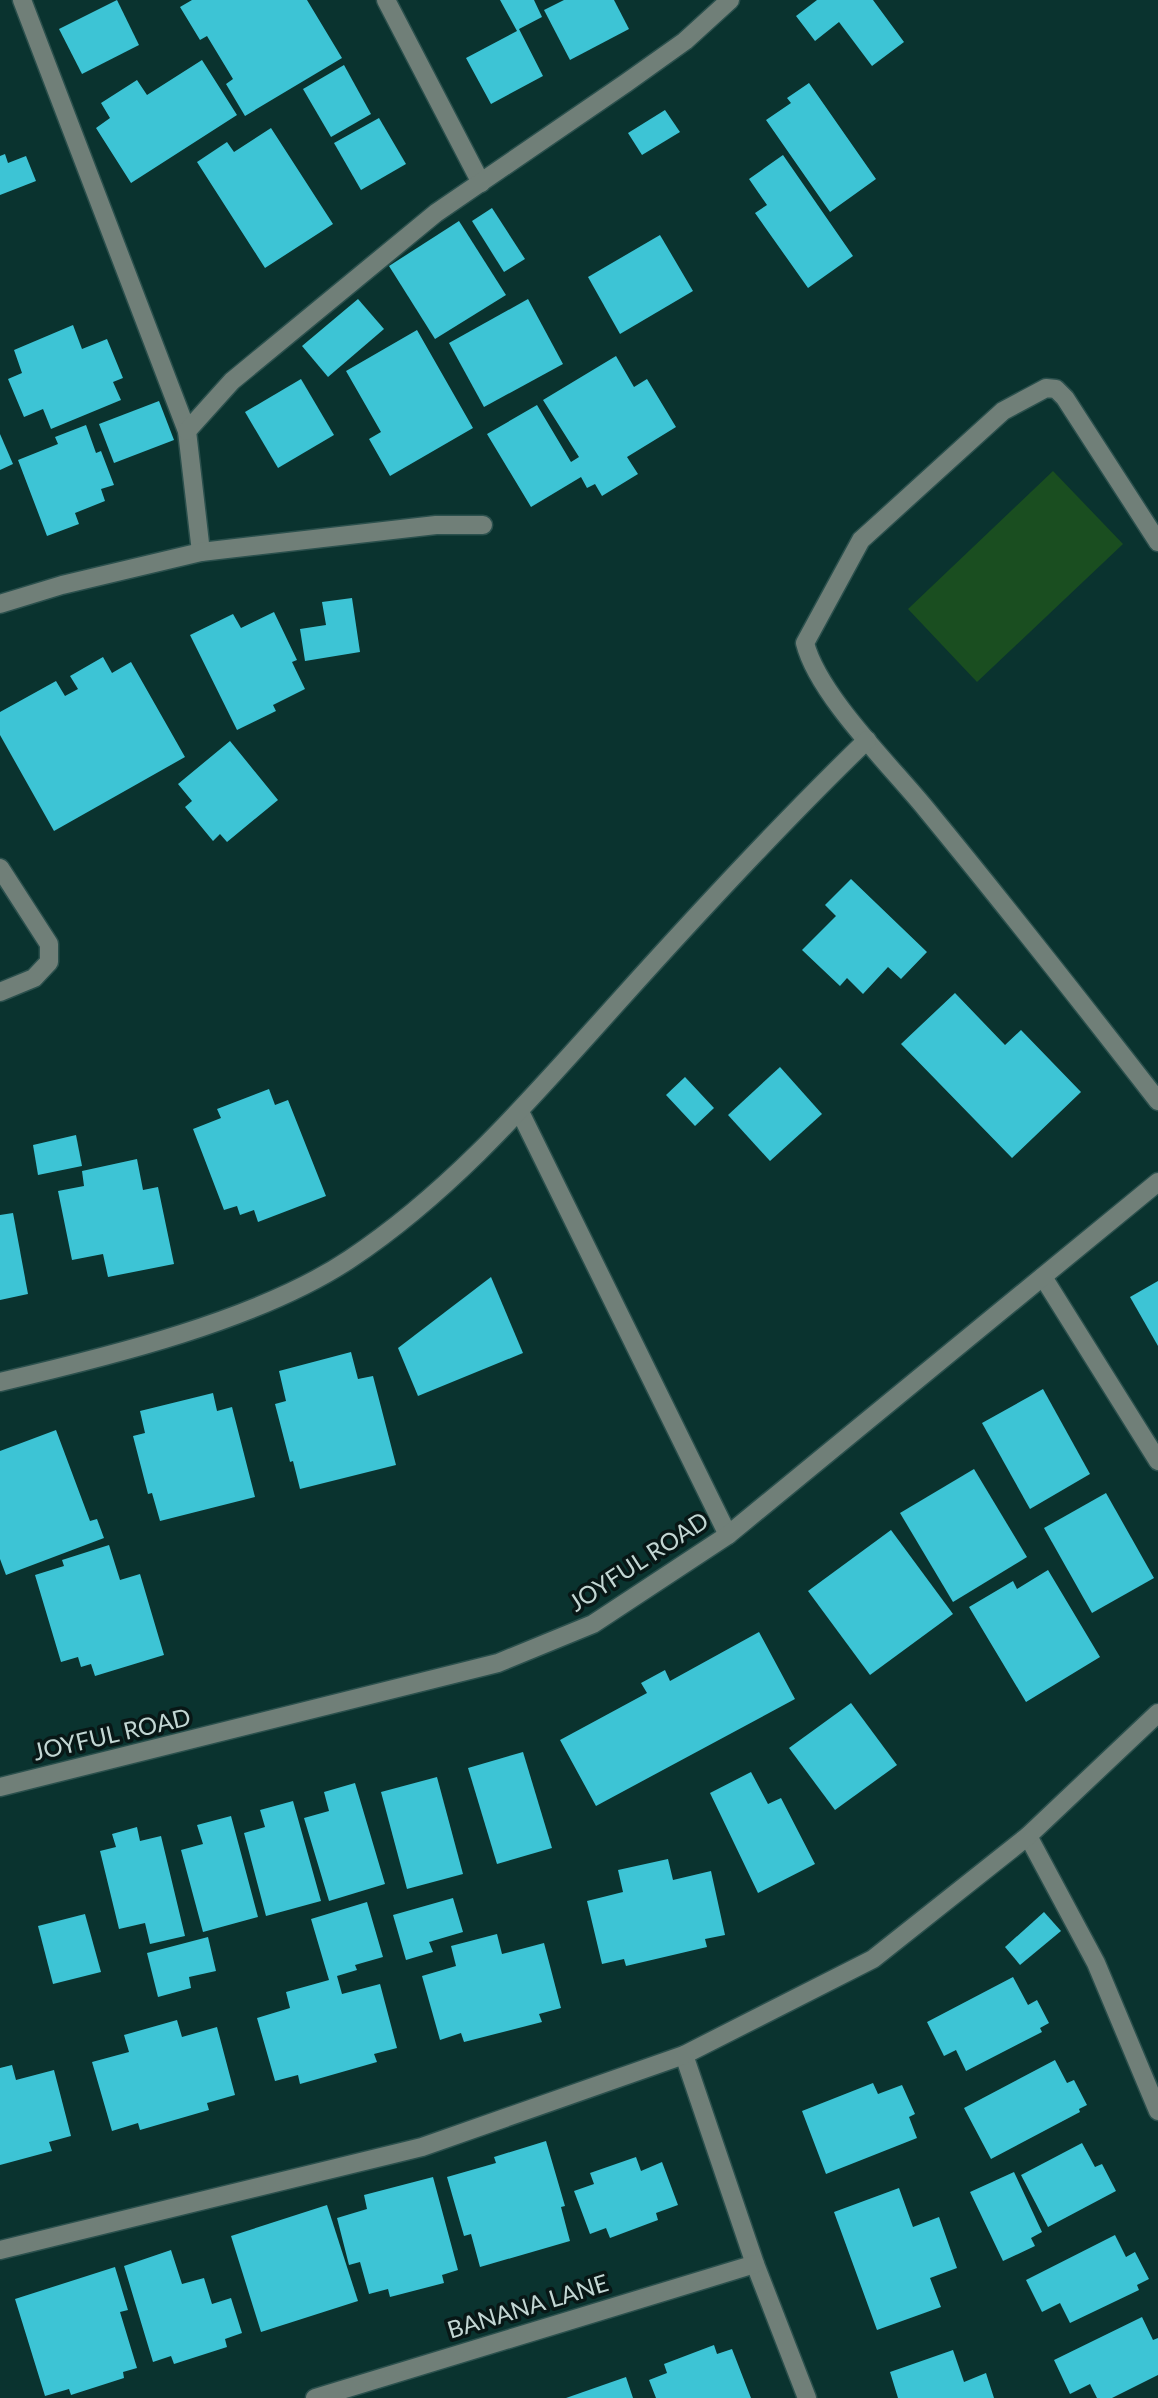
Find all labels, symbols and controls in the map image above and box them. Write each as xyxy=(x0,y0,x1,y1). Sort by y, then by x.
street label: JOYFUL ROAD xyxy=(563,1505,713,1617)
street label: JOYFUL ROAD xyxy=(30,1701,193,1766)
street label: BANANA LANE xyxy=(444,2267,612,2344)

